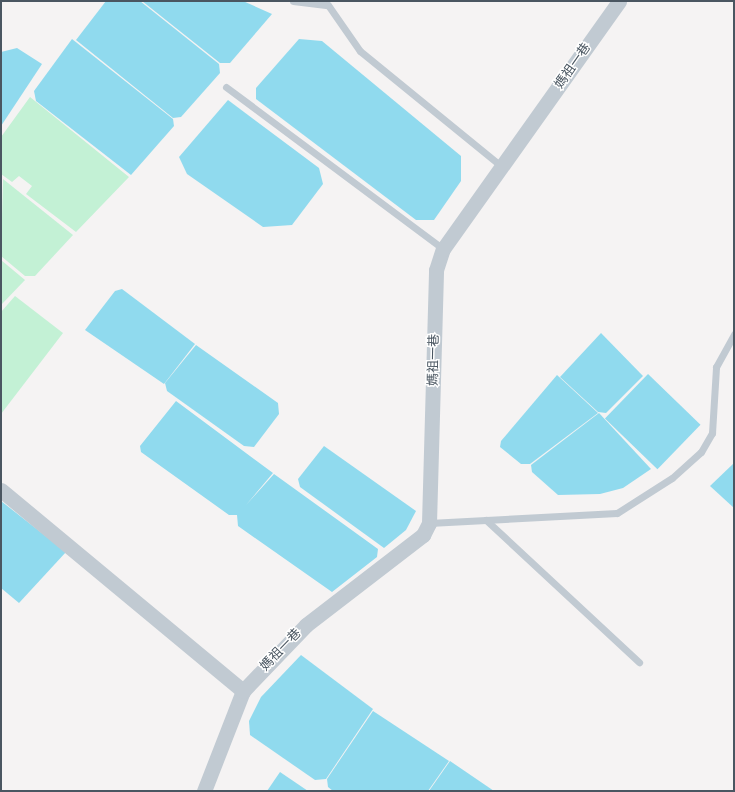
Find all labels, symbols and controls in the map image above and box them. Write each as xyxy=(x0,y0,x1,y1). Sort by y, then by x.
street label: 媽祖一巷 xyxy=(552,40,594,92)
street label: 媽祖一巷 xyxy=(426,334,442,386)
street label: 媽祖一巷 xyxy=(257,626,305,674)

